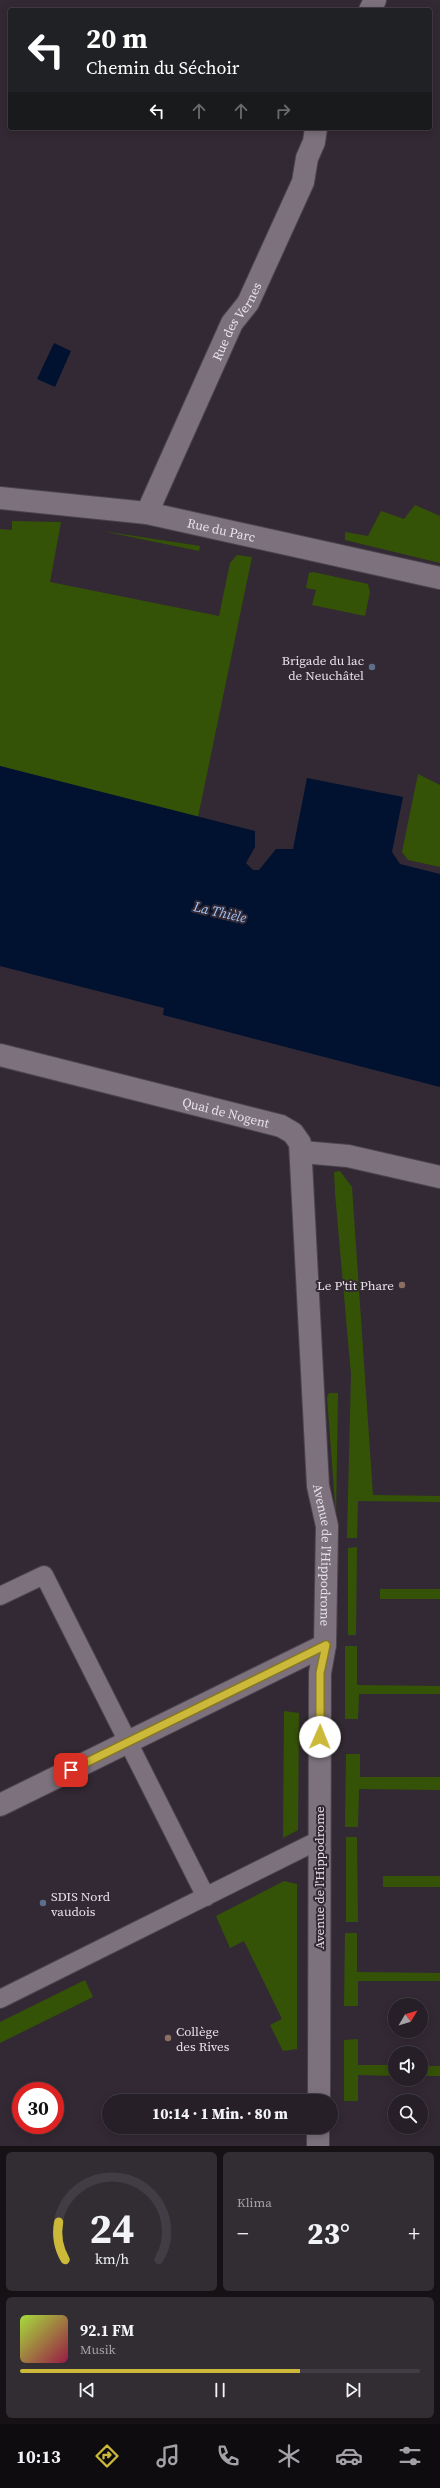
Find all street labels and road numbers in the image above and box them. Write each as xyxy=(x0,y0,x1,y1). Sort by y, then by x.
street label: Rue des Vernes xyxy=(208,279,265,363)
street label: Rue du Parc xyxy=(186,514,257,545)
street label: Quai de Nogent xyxy=(181,1093,272,1131)
street label: Avenue de l'Hippodrome xyxy=(309,1482,336,1627)
street label: Avenue de l'Hippodrome xyxy=(311,1806,328,1950)

